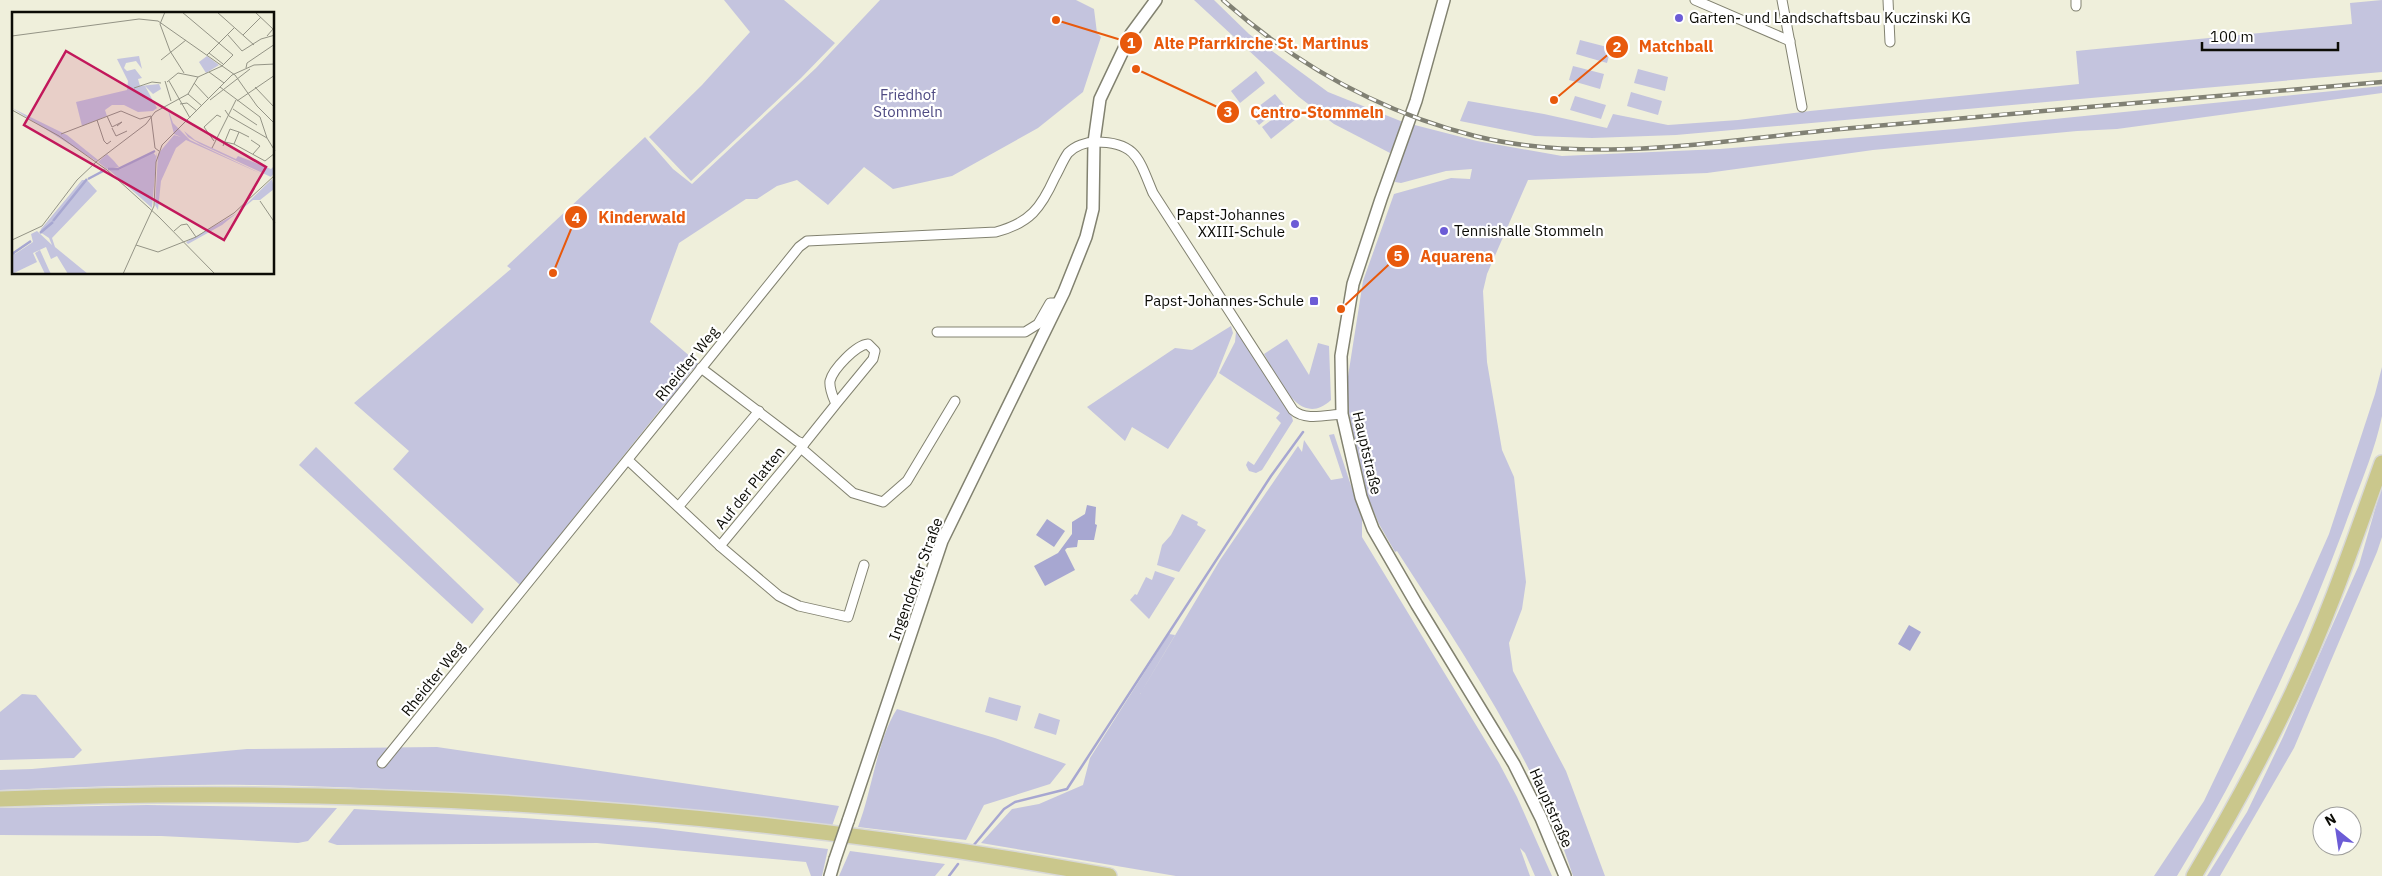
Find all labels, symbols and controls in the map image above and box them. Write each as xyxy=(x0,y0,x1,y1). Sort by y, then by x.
place label: Garten- und Landschaftsbau Kuczinski KG xyxy=(1689,8,1971,27)
inset map xyxy=(12,12,275,275)
marker: Garten- und Landschaftsbau Kuczinski KG xyxy=(1673,12,1685,24)
scale bar xyxy=(2202,20,2338,52)
callout: Alte Pfarrkirche St. Martinus xyxy=(1119,27,1379,58)
text: 100 m xyxy=(2210,27,2254,46)
callout: Matchball xyxy=(1604,31,1724,62)
text: 1 xyxy=(1126,33,1136,52)
text: Alte Pfarrkirche St. Martinus xyxy=(1154,33,1368,53)
text: Matchball xyxy=(1639,36,1713,56)
text: 2 xyxy=(1612,37,1622,56)
park label: Friedhof Stommeln xyxy=(873,85,943,121)
callout: Centro-Stommeln xyxy=(1215,96,1394,127)
text: 3 xyxy=(1223,102,1233,121)
text: Centro-Stommeln xyxy=(1250,102,1384,122)
callout: Kinderwald xyxy=(563,202,696,233)
place label: Papst-Johannes XXIII-Schule xyxy=(1176,205,1285,241)
text: Kinderwald xyxy=(598,207,686,227)
text: 4 xyxy=(571,208,581,227)
marker: Papst-Johannes XXIII-Schule xyxy=(1289,218,1301,230)
place label: Tennishalle Stommeln xyxy=(1454,221,1604,240)
marker: Tennishalle Stommeln xyxy=(1438,225,1450,237)
callout: Aquarena xyxy=(1385,240,1503,271)
text: 5 xyxy=(1393,246,1403,265)
text: Aquarena xyxy=(1420,246,1494,266)
place label: Papst-Johannes-Schule xyxy=(1144,291,1304,310)
marker: Papst-Johannes-Schule xyxy=(1308,295,1320,307)
street label: Rheidter Weg xyxy=(651,322,723,405)
street label: Hauptstraße xyxy=(1349,409,1386,496)
street label: Auf der Platten xyxy=(711,443,789,533)
street label: Ingendorfer Straße xyxy=(885,515,947,643)
street label: Rheidter Weg xyxy=(397,637,469,720)
street label: Hauptstraße xyxy=(1526,765,1577,850)
north arrow xyxy=(2312,806,2362,856)
text: N xyxy=(2322,809,2339,830)

